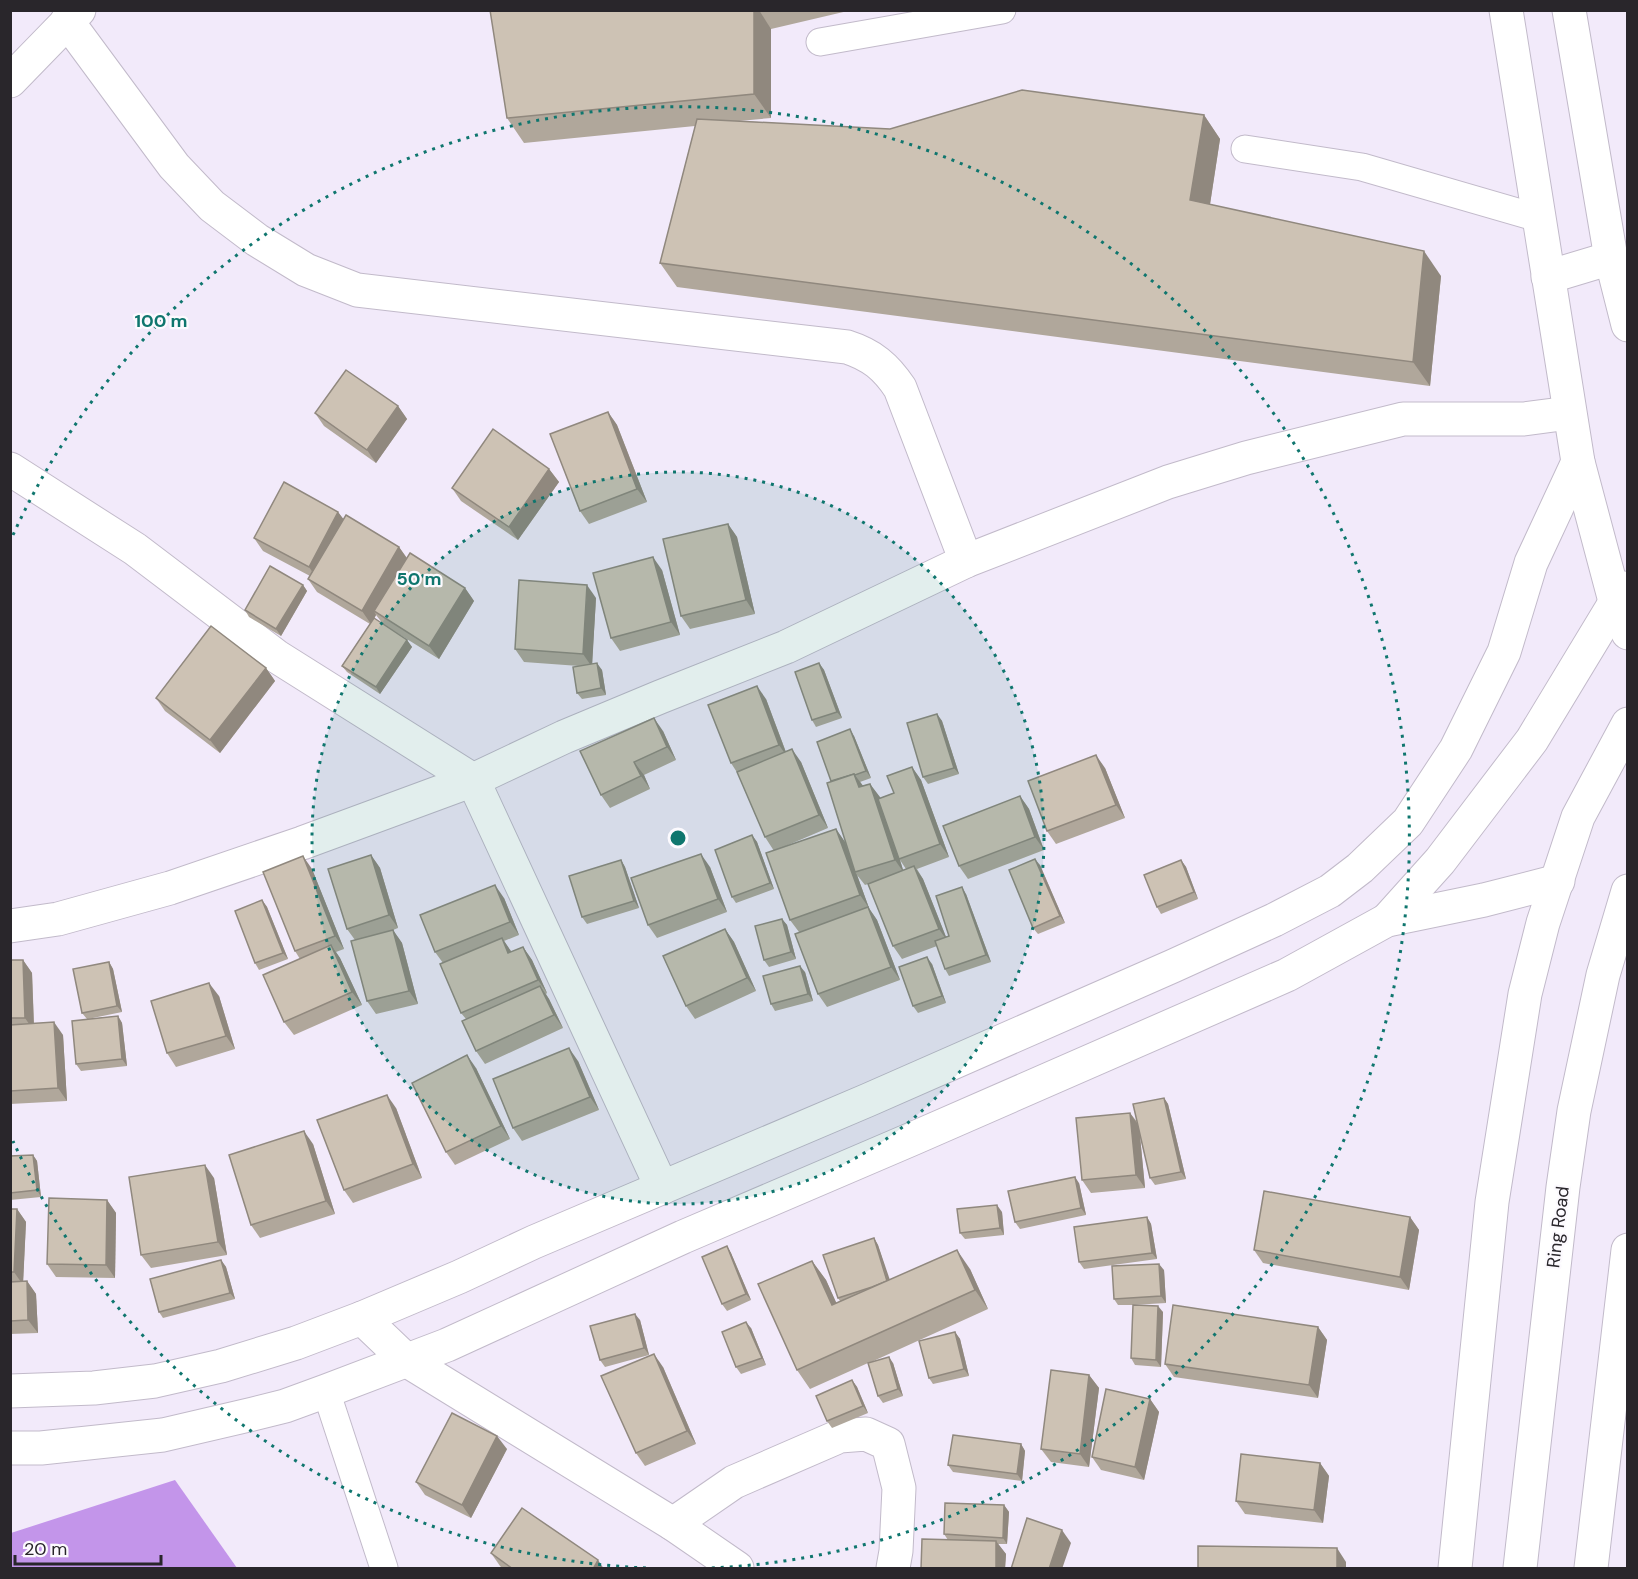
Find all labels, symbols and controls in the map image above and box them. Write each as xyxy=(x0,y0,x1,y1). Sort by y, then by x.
text: 100 m xyxy=(134,309,188,333)
text: 50 m xyxy=(396,567,442,591)
centre of rings xyxy=(668,828,688,848)
street label: Ring Road xyxy=(1541,1185,1575,1269)
scale bar xyxy=(15,1528,160,1566)
text: 20 m xyxy=(24,1537,67,1561)

